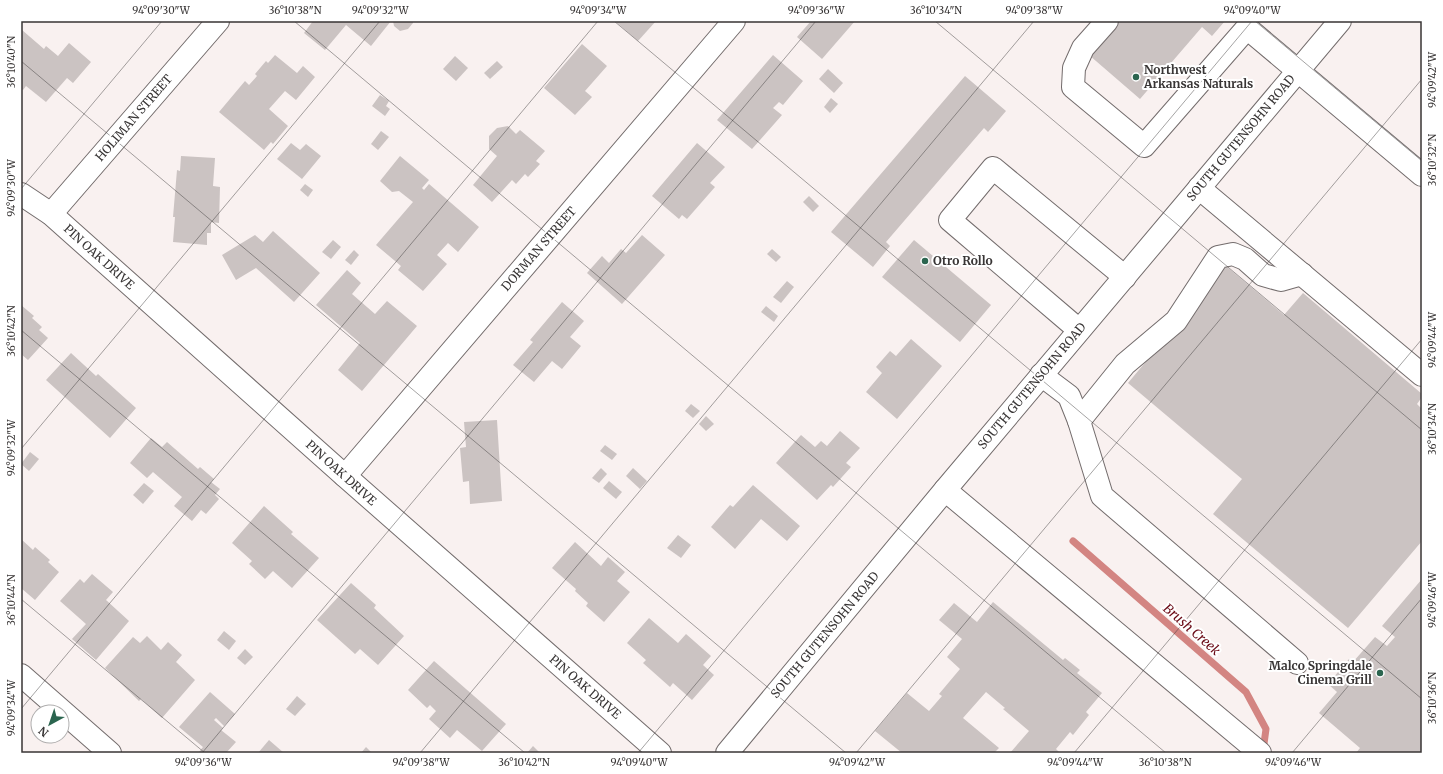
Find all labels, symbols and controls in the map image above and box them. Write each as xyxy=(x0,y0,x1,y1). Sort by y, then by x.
text: 94°09'30"W xyxy=(132,4,191,17)
text: 36°10'38"N xyxy=(269,4,322,17)
text: 94°09'32"W xyxy=(352,4,409,17)
text: 94°09'34"W xyxy=(570,4,627,17)
text: 94°09'36"W xyxy=(788,4,845,17)
text: 36°10'34"N xyxy=(910,4,962,17)
text: 94°09'38"W xyxy=(1005,4,1064,17)
text: 94°09'40"W xyxy=(1223,4,1282,17)
text: 36°10'40"N xyxy=(5,35,18,88)
text: 94°09'42"W xyxy=(1426,51,1439,108)
place label: Northwest Arkansas Naturals xyxy=(1143,62,1253,91)
street label: HOLIMAN STREET xyxy=(92,71,176,164)
street label: SOUTH GUTENSOHN ROAD xyxy=(1183,71,1298,204)
marker: Northwest Arkansas Naturals xyxy=(1131,72,1141,82)
text: 36°10'32"N xyxy=(1426,134,1439,186)
text: 94°09'30"W xyxy=(5,158,18,217)
street label: DORMAN STREET xyxy=(498,203,580,294)
street label: PIN OAK DRIVE xyxy=(61,221,138,293)
place label: Otro Rollo xyxy=(933,253,993,268)
marker: Otro Rollo xyxy=(920,256,930,266)
text: 36°10'42"N xyxy=(5,305,18,357)
text: 94°09'44"W xyxy=(1426,311,1439,368)
street label: SOUTH GUTENSOHN ROAD xyxy=(974,319,1089,452)
text: 36°10'34"N xyxy=(1426,403,1439,455)
text: 94°09'32"W xyxy=(5,419,18,476)
street label: PIN OAK DRIVE xyxy=(303,437,380,509)
street label: SOUTH GUTENSOHN ROAD xyxy=(767,568,882,701)
text: 94°09'46"W xyxy=(1426,571,1439,628)
text: 36°10'44"N xyxy=(5,574,18,626)
water label: Brush Creek xyxy=(1160,600,1224,659)
street label: PIN OAK DRIVE xyxy=(546,651,624,722)
place label: Malco Springdale Cinema Grill xyxy=(1269,658,1372,687)
marker: Malco Springdale Cinema Grill xyxy=(1375,668,1385,678)
text: 36°10'36"N xyxy=(1426,672,1439,724)
text: 94°09'34"W xyxy=(5,679,18,736)
north arrow xyxy=(30,704,70,744)
text: N xyxy=(36,723,51,740)
text: 94°09'36"W xyxy=(175,756,232,769)
text: 94°09'38"W xyxy=(392,756,451,769)
text: 36°10'42"N xyxy=(498,756,550,769)
text: 94°09'40"W xyxy=(610,756,669,769)
text: 94°09'42"W xyxy=(829,756,886,769)
text: 94°09'44"W xyxy=(1047,756,1104,769)
text: 36°10'38"N xyxy=(1139,756,1192,769)
text: 94°09'46"W xyxy=(1265,756,1322,769)

